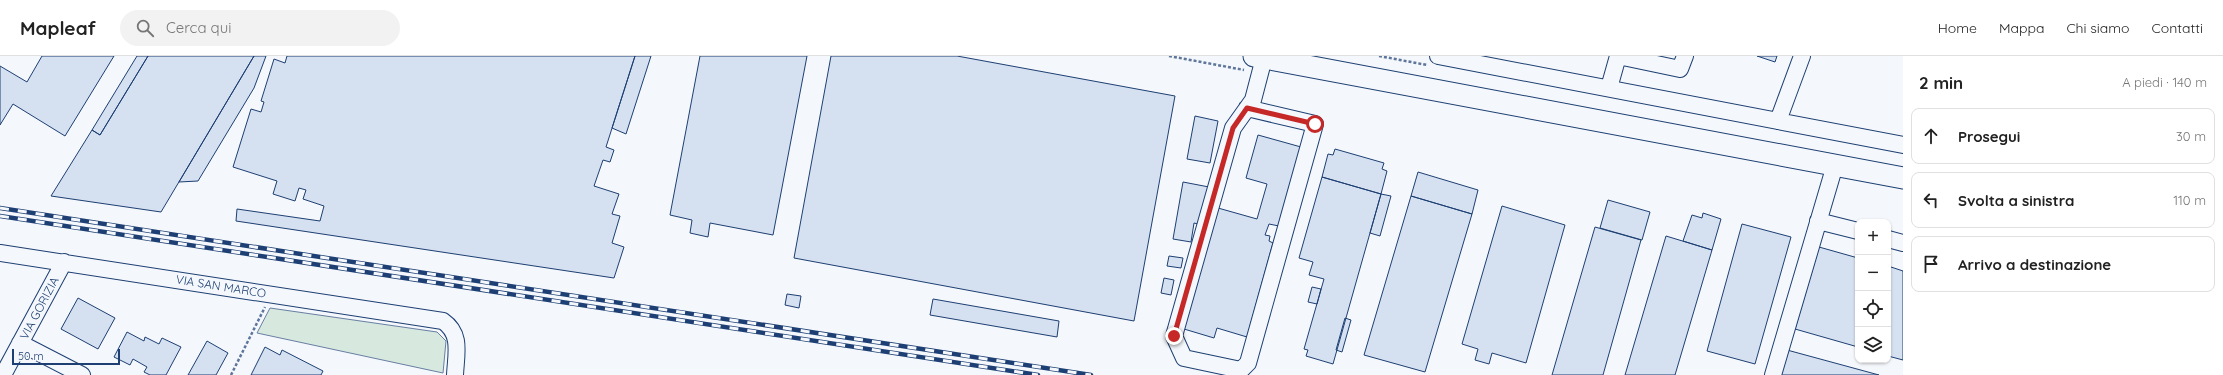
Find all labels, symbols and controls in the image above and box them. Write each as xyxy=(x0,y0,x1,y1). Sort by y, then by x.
search box xyxy=(120,10,400,46)
text: Mapleaf xyxy=(20,16,96,40)
icon: search xyxy=(134,17,156,39)
text: Cerca qui xyxy=(166,18,231,37)
text: Home xyxy=(1938,19,1977,37)
text: Mappa xyxy=(1999,19,2044,37)
text: Chi siamo xyxy=(2066,19,2130,37)
text: Contatti xyxy=(2152,19,2203,37)
text: 2 min xyxy=(1919,72,1963,93)
text: A piedi · 140 m xyxy=(2122,74,2207,90)
route start xyxy=(1306,115,1324,133)
icon: ahead xyxy=(1920,125,1942,147)
text: Prosegui xyxy=(1958,127,2020,146)
text: 30 m xyxy=(2176,128,2206,144)
icon: left xyxy=(1920,189,1942,211)
text: Svolta a sinistra xyxy=(1958,191,2074,210)
text: 110 m xyxy=(2173,192,2206,208)
map controls xyxy=(1855,219,1891,363)
button: + xyxy=(1855,219,1891,255)
icon: arrive xyxy=(1920,253,1942,275)
button: − xyxy=(1855,255,1891,291)
text: Arrivo a destinazione xyxy=(1958,255,2111,274)
street label: VIA SAN MARCO xyxy=(175,271,267,301)
street label: VIA GORIZIA xyxy=(16,274,62,342)
button: locate xyxy=(1855,291,1891,327)
route end xyxy=(1165,327,1183,345)
button: layers xyxy=(1855,327,1891,363)
scale bar xyxy=(12,347,120,366)
text: 50 m xyxy=(18,349,44,363)

